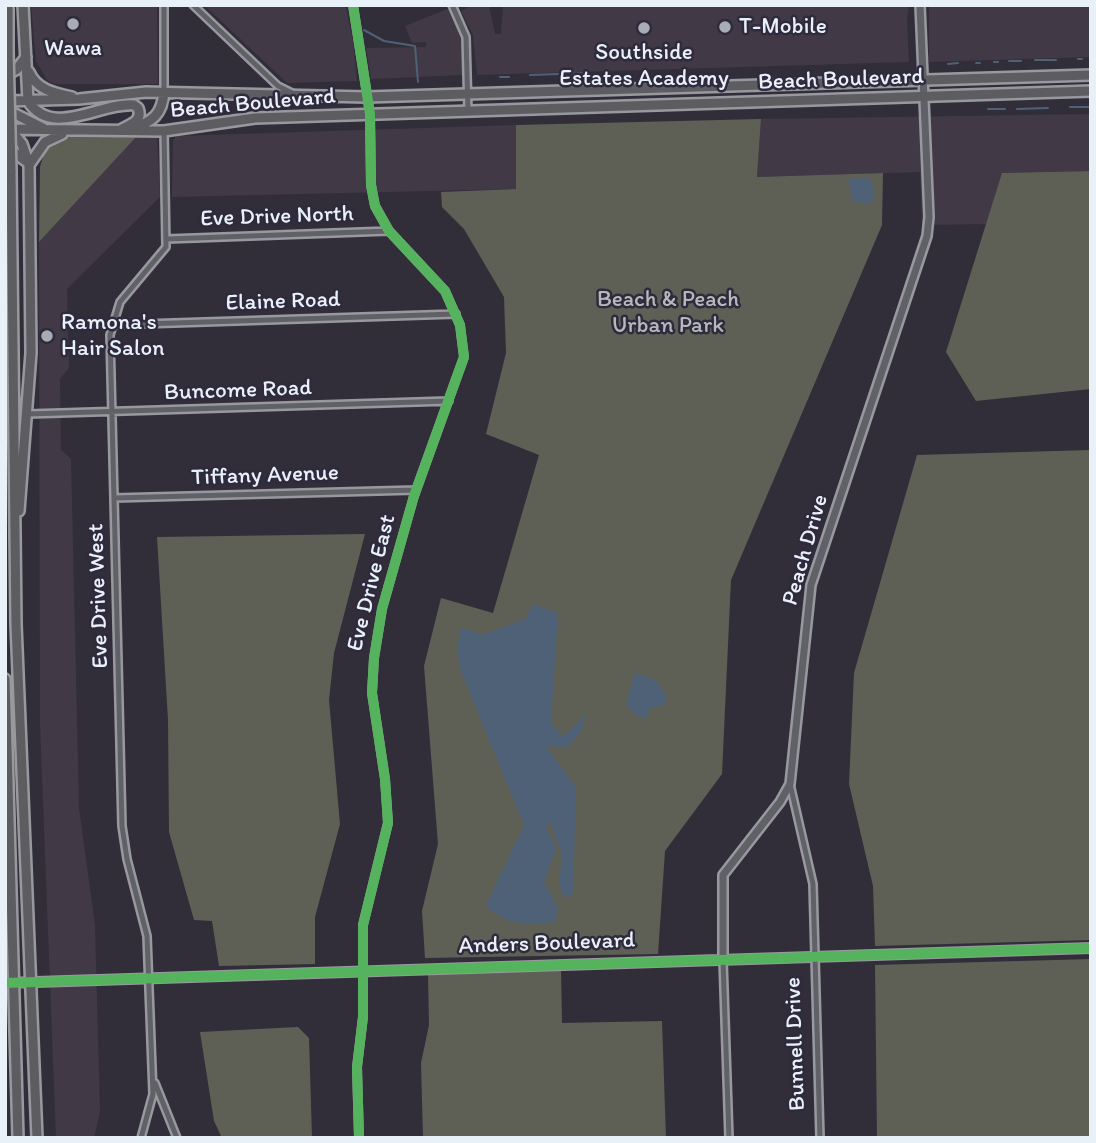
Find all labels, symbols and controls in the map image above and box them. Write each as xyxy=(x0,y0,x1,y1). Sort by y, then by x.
place label: T-Mobile xyxy=(739,13,827,41)
marker: Wawa xyxy=(65,16,81,32)
marker: T-Mobile xyxy=(717,19,733,35)
marker: Southside Estates Academy xyxy=(636,20,652,36)
place label: Wawa xyxy=(44,35,102,63)
place label: Southside Estates Academy xyxy=(559,39,729,93)
street label: Beach Boulevard xyxy=(758,63,924,97)
street label: Beach Boulevard xyxy=(169,83,337,125)
street label: Eve Drive North xyxy=(200,201,354,233)
street label: Elaine Road xyxy=(225,286,341,318)
park label: Beach & Peach Urban Park xyxy=(597,286,739,340)
place label: Ramona's Hair Salon xyxy=(61,309,164,363)
marker: Ramona's Hair Salon xyxy=(39,328,55,344)
street label: Buncome Road xyxy=(164,375,312,407)
street label: Tiffany Avenue xyxy=(191,460,339,492)
street label: Peach Drive xyxy=(777,491,835,609)
street label: Eve Drive East xyxy=(342,512,402,654)
street label: Eve Drive West xyxy=(83,523,115,669)
street label: Anders Boulevard xyxy=(458,927,636,961)
street label: Bunnell Drive xyxy=(780,977,812,1111)

